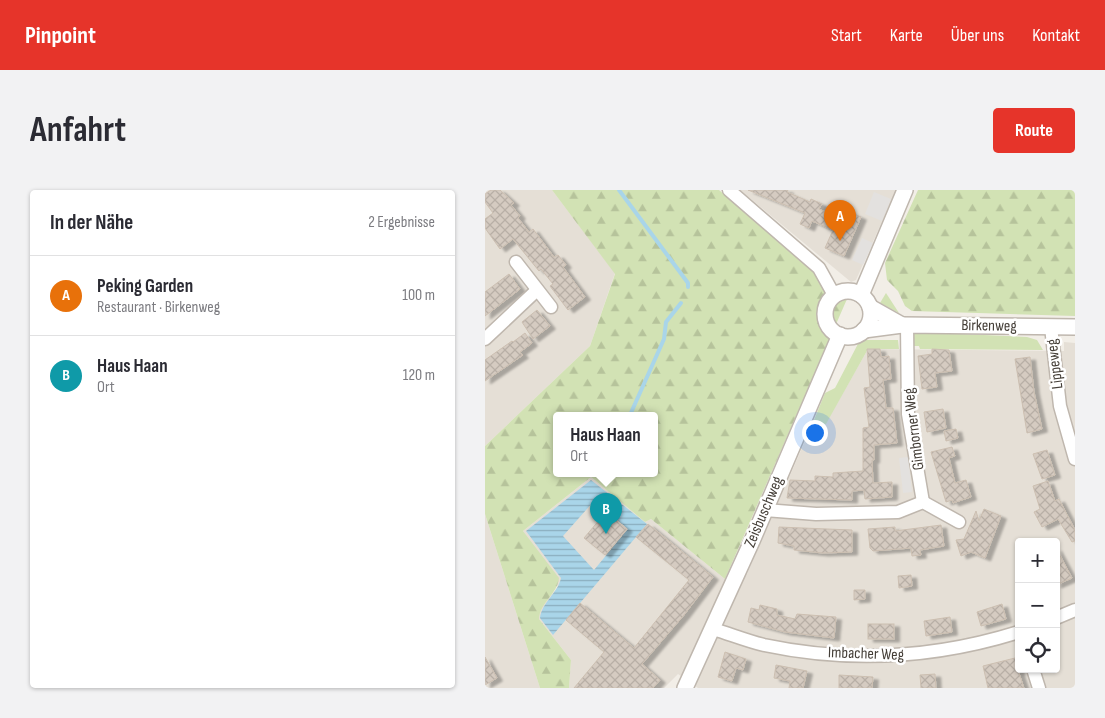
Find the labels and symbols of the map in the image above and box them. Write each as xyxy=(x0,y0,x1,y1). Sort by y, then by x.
pin: A xyxy=(824,200,856,241)
street label: Birkenweg xyxy=(961,316,1017,336)
street label: Lippeweg xyxy=(1043,338,1067,390)
street label: Gimborner Weg xyxy=(900,387,928,471)
your location xyxy=(802,420,828,446)
street label: Zeisbuschweg xyxy=(741,474,787,550)
pin: B xyxy=(590,493,622,534)
street label: Imbacher Weg xyxy=(828,643,904,665)

